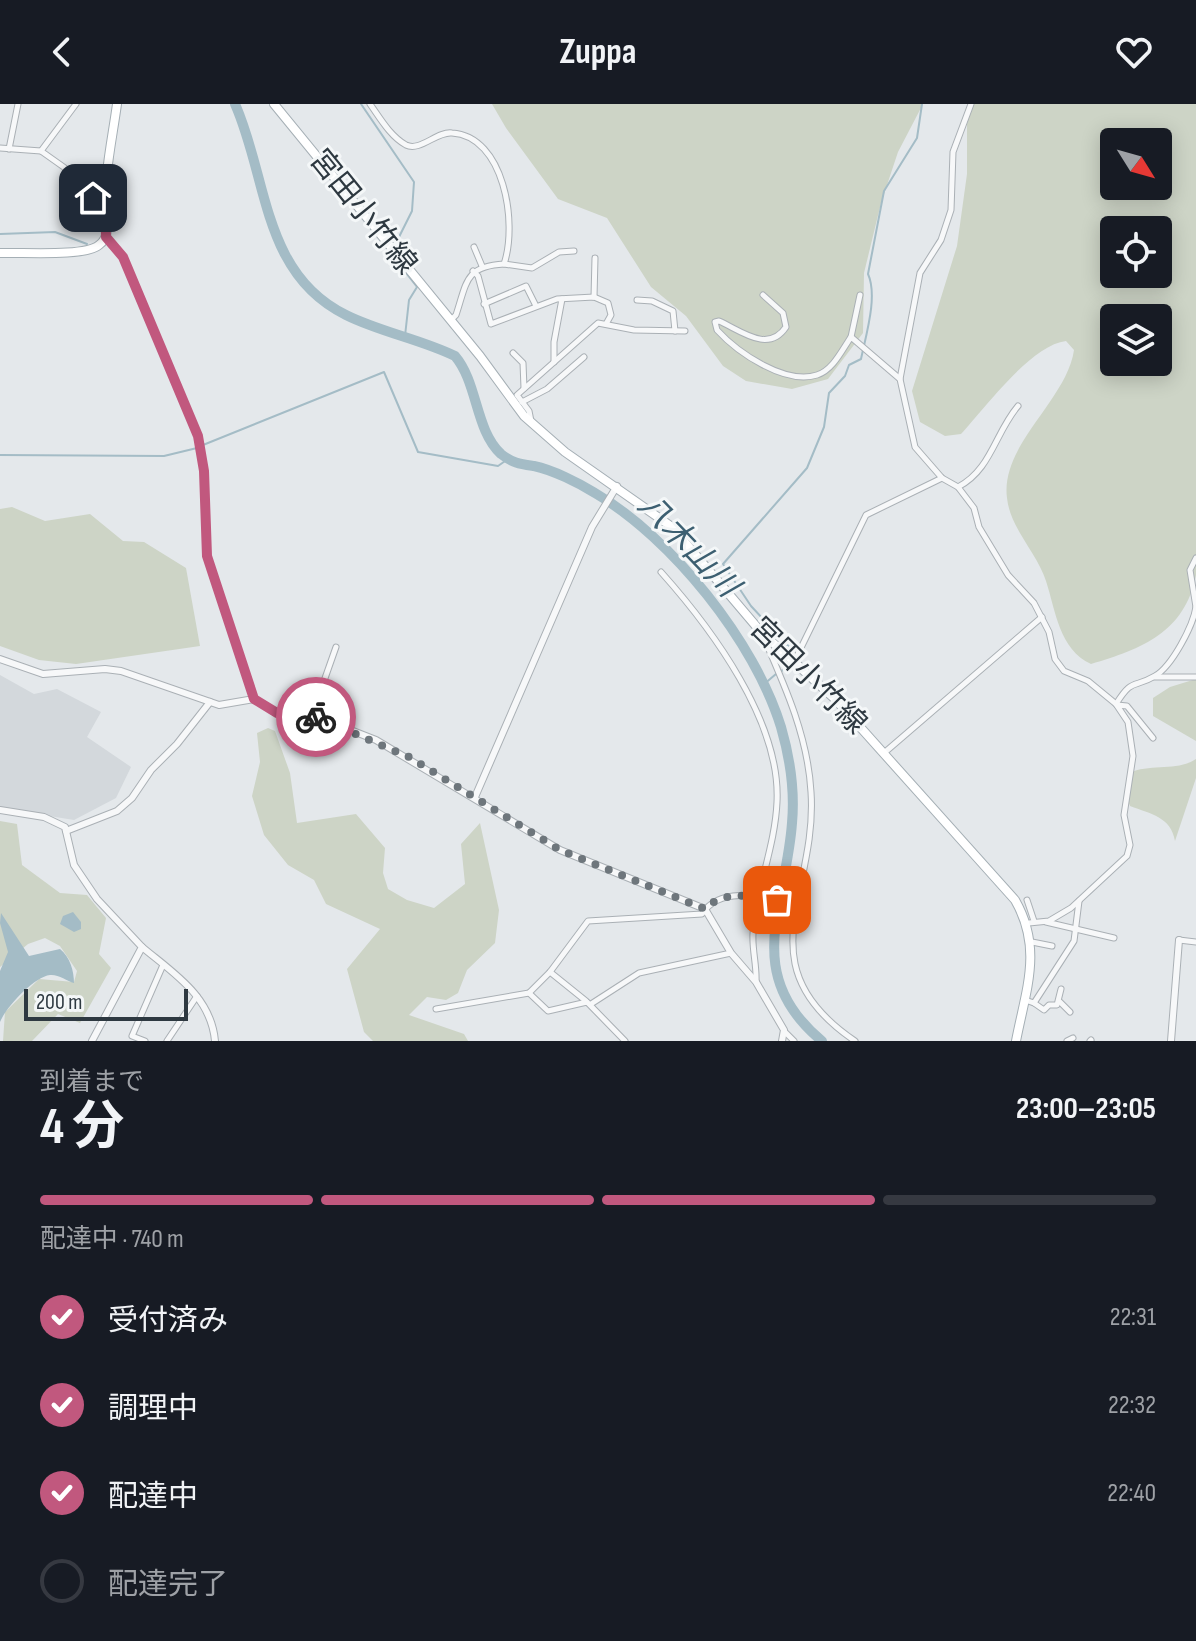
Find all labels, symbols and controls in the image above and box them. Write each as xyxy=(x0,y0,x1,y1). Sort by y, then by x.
icon: back xyxy=(40,30,84,74)
icon: heart xyxy=(1112,30,1156,74)
text: Zuppa xyxy=(559,31,637,74)
north arrow xyxy=(1100,128,1172,200)
map controls xyxy=(1100,128,1172,376)
street label: 宮田小竹線 xyxy=(302,142,424,282)
pin xyxy=(59,164,127,232)
icon: home xyxy=(71,176,115,220)
button: locate xyxy=(1100,216,1172,288)
button: layers xyxy=(1100,304,1172,376)
water label: 八木山川 xyxy=(630,486,749,608)
street label: 宮田小竹線 xyxy=(742,610,874,742)
courier xyxy=(276,677,356,757)
icon: bike xyxy=(294,695,338,739)
pin xyxy=(743,866,811,934)
icon: bag xyxy=(755,878,799,922)
scale bar xyxy=(24,985,188,1021)
text: 200 m xyxy=(36,989,82,1016)
text: 到着まで xyxy=(40,1067,144,1098)
text: 23:00–23:05 xyxy=(1016,1091,1156,1127)
text: 4 分 xyxy=(40,1096,124,1159)
text: 配達中 · 740 m xyxy=(40,1224,184,1255)
icon: check xyxy=(40,1295,84,1339)
text: 22:31 xyxy=(1110,1302,1156,1333)
text: 受付済み xyxy=(108,1303,228,1339)
icon: check xyxy=(40,1383,84,1427)
text: 22:32 xyxy=(1108,1390,1156,1421)
text: 調理中 xyxy=(108,1391,198,1427)
icon: check xyxy=(40,1471,84,1515)
text: 22:40 xyxy=(1107,1478,1156,1509)
text: 配達中 xyxy=(108,1479,198,1515)
text: 配達完了 xyxy=(108,1567,228,1603)

